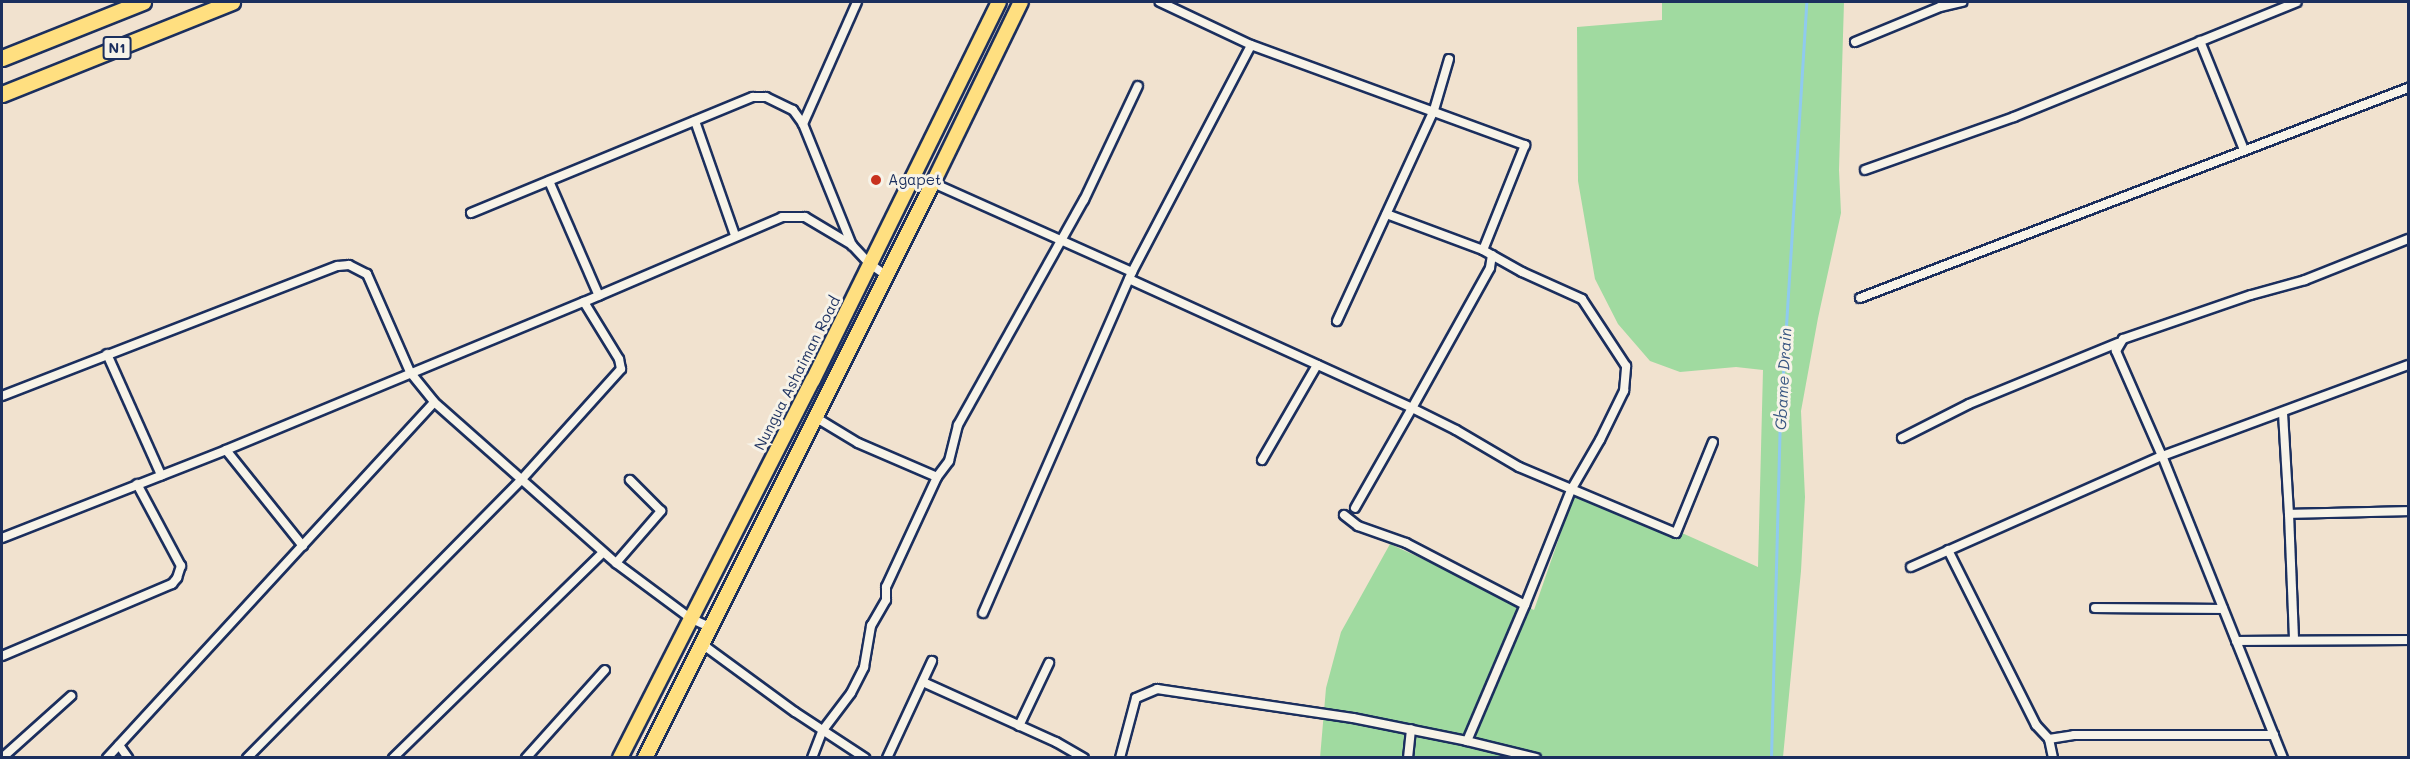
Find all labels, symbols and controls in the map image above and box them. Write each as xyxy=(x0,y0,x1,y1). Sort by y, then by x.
road number: N1 xyxy=(102,37,132,59)
place label: Agapet xyxy=(888,171,942,189)
marker: Agapet xyxy=(869,173,883,187)
street label: Nungua Ashaiman Road xyxy=(750,293,844,453)
water label: Gbame Drain xyxy=(1771,327,1795,431)

